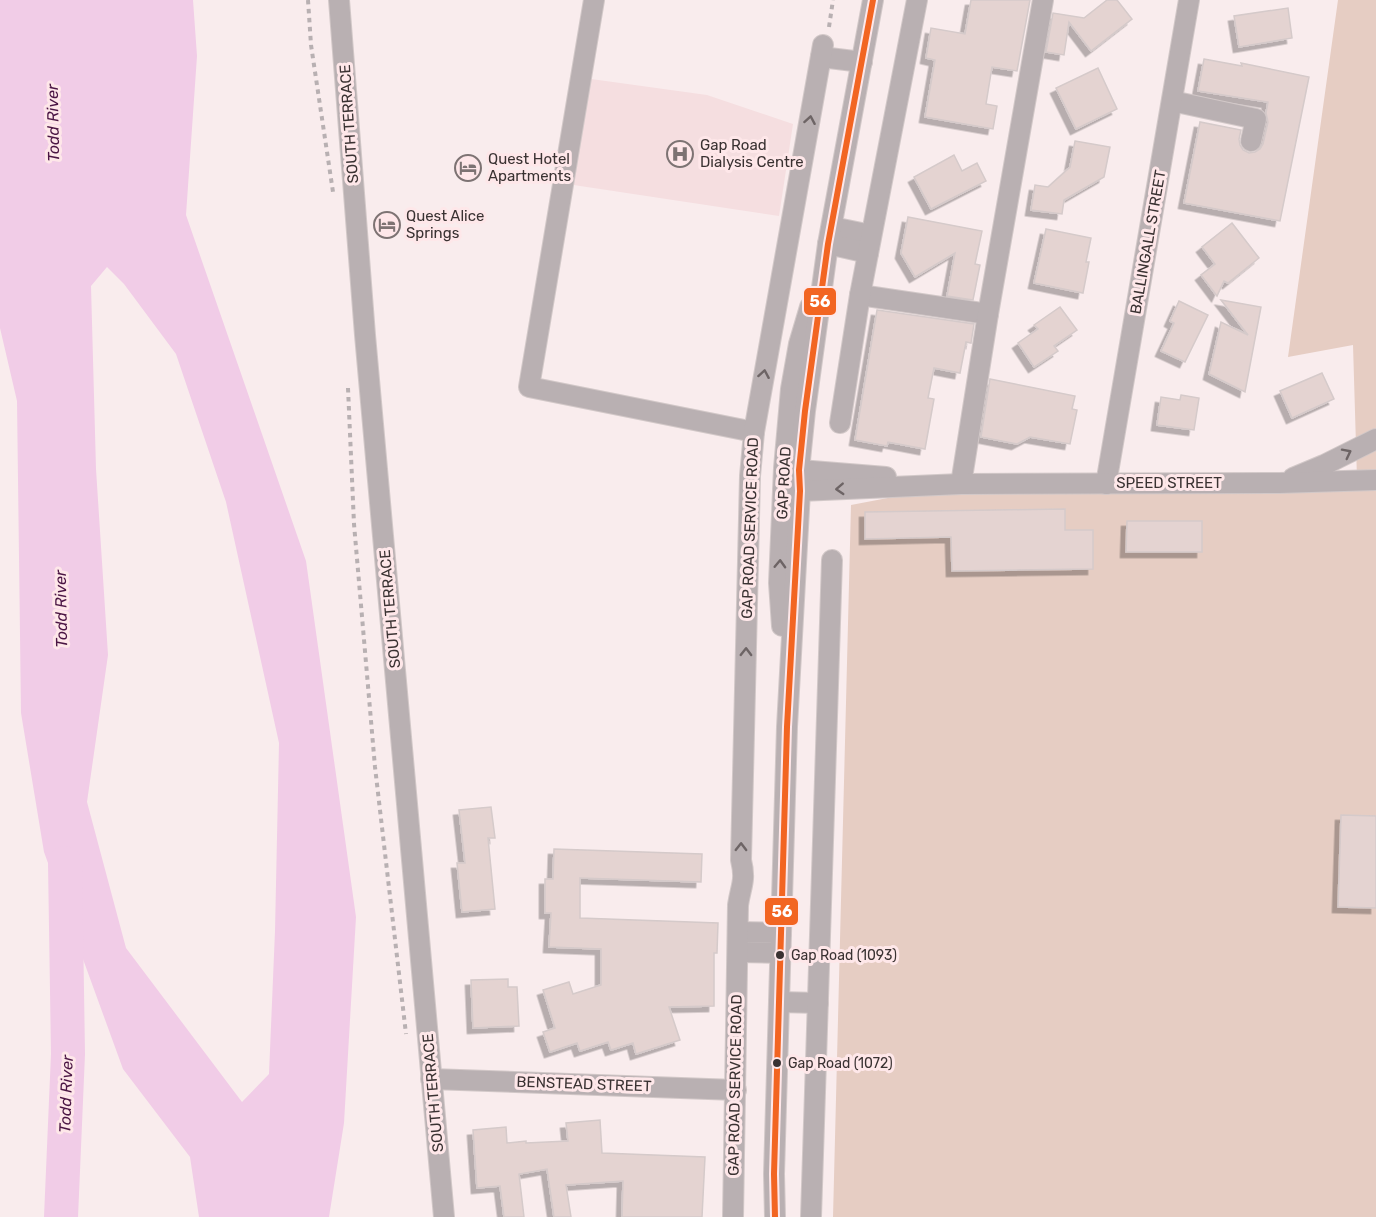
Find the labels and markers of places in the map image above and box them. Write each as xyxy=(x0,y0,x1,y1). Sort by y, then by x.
place label: Gap Road Dialysis Centre xyxy=(700,136,804,171)
hospital icon: Gap Road Dialysis Centre xyxy=(665,139,695,169)
place label: Quest Hotel Apartments xyxy=(488,150,571,185)
hotel icon: Quest Hotel Apartments xyxy=(453,153,483,183)
place label: Quest Alice Springs xyxy=(406,207,484,242)
hotel icon: Quest Alice Springs xyxy=(372,210,402,240)
place label: Gap Road (1093) xyxy=(791,947,897,964)
marker: Gap Road (1093) xyxy=(774,949,786,961)
place label: Gap Road (1072) xyxy=(788,1055,893,1072)
marker: Gap Road (1072) xyxy=(771,1057,783,1069)

